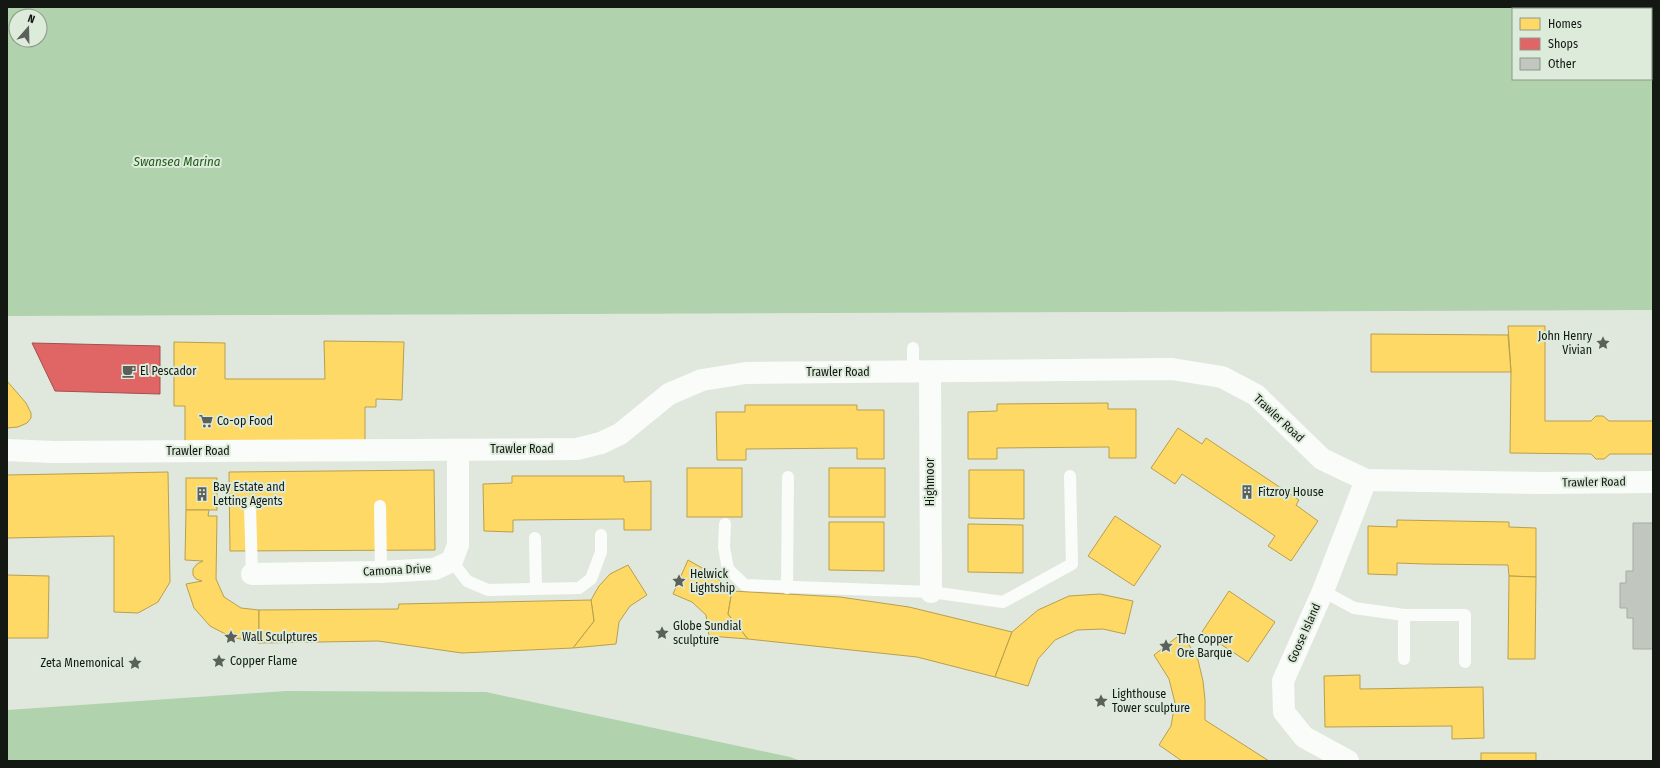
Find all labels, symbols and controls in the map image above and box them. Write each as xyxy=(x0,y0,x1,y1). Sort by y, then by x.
north arrow xyxy=(8,8,48,48)
legend xyxy=(1512,8,1652,80)
text: N xyxy=(26,12,37,26)
text: Homes xyxy=(1548,17,1582,31)
text: Shops xyxy=(1548,37,1578,51)
text: Other xyxy=(1548,57,1577,71)
water label: Swansea Marina xyxy=(133,154,221,169)
place label: John Henry Vivian xyxy=(1538,329,1593,357)
place icon: John Henry Vivian xyxy=(1595,335,1611,351)
cafe icon: El Pescador xyxy=(121,363,137,379)
place label: El Pescador xyxy=(140,364,197,378)
street label: Trawler Road xyxy=(806,365,870,379)
street label: Trawler Road xyxy=(1251,391,1307,445)
supermarket icon: Co-op Food xyxy=(198,413,214,429)
place label: Co-op Food xyxy=(217,414,273,428)
street label: Trawler Road xyxy=(490,442,554,456)
street label: Trawler Road xyxy=(166,444,230,458)
street label: Highmoor xyxy=(923,457,937,506)
street label: Trawler Road xyxy=(1562,474,1626,490)
place label: Bay Estate and Letting Agents xyxy=(213,480,285,508)
building icon: Fitzroy House xyxy=(1239,484,1255,500)
place label: Fitzroy House xyxy=(1258,485,1324,499)
building icon: Bay Estate and Letting Agents xyxy=(194,486,210,502)
street label: Camona Drive xyxy=(363,561,431,579)
place label: Helwick Lightship xyxy=(690,567,735,595)
place icon: Helwick Lightship xyxy=(671,573,687,589)
street label: Goose Island xyxy=(1285,601,1323,665)
place label: Globe Sundial sculpture xyxy=(673,619,741,647)
place icon: Globe Sundial sculpture xyxy=(654,625,670,641)
place icon: Wall Sculptures xyxy=(223,629,239,645)
place label: Wall Sculptures xyxy=(242,630,317,644)
place label: The Copper Ore Barque xyxy=(1177,632,1233,660)
place icon: The Copper Ore Barque xyxy=(1158,638,1174,654)
place icon: Copper Flame xyxy=(211,653,227,669)
place label: Copper Flame xyxy=(230,654,297,668)
place icon: Zeta Mnemonical xyxy=(127,655,143,671)
place label: Zeta Mnemonical xyxy=(41,656,124,670)
place label: Lighthouse Tower sculpture xyxy=(1112,687,1190,715)
place icon: Lighthouse Tower sculpture xyxy=(1093,693,1109,709)

